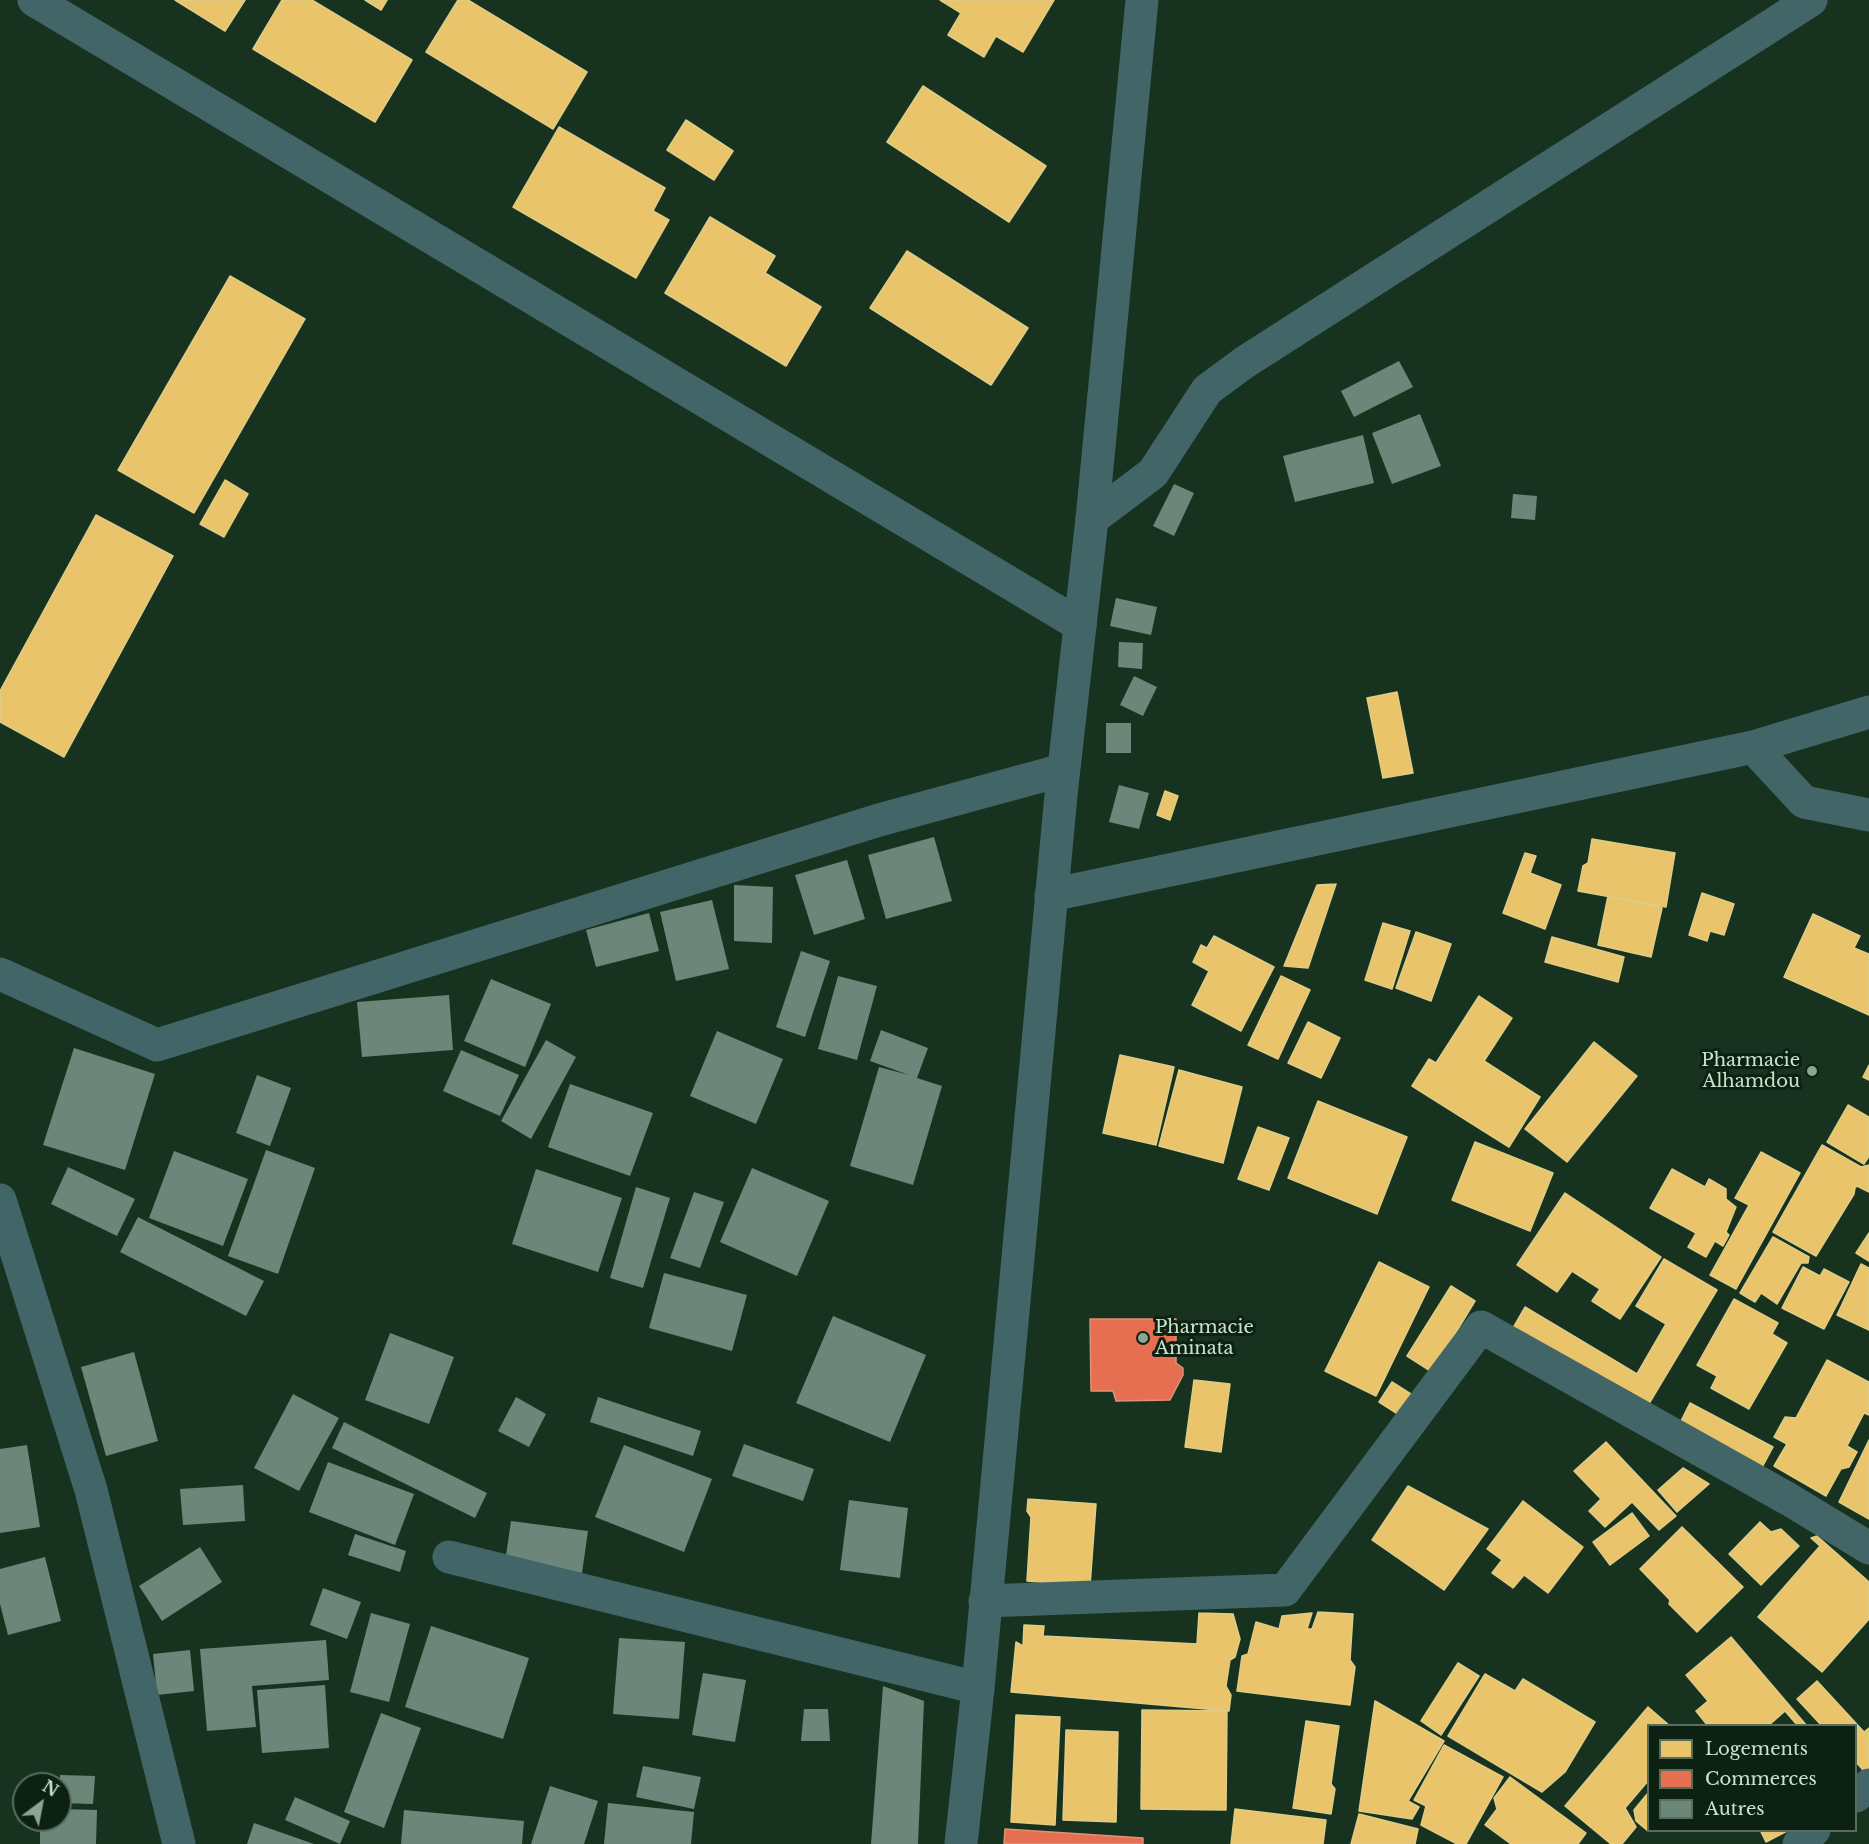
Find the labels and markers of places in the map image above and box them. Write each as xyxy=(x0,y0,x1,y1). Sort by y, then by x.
place label: Pharmacie Alhamdou xyxy=(1701,1050,1800,1092)
marker: Pharmacie Alhamdou xyxy=(1805,1064,1819,1078)
place label: Pharmacie Aminata xyxy=(1155,1317,1254,1360)
marker: Pharmacie Aminata xyxy=(1136,1331,1150,1345)

